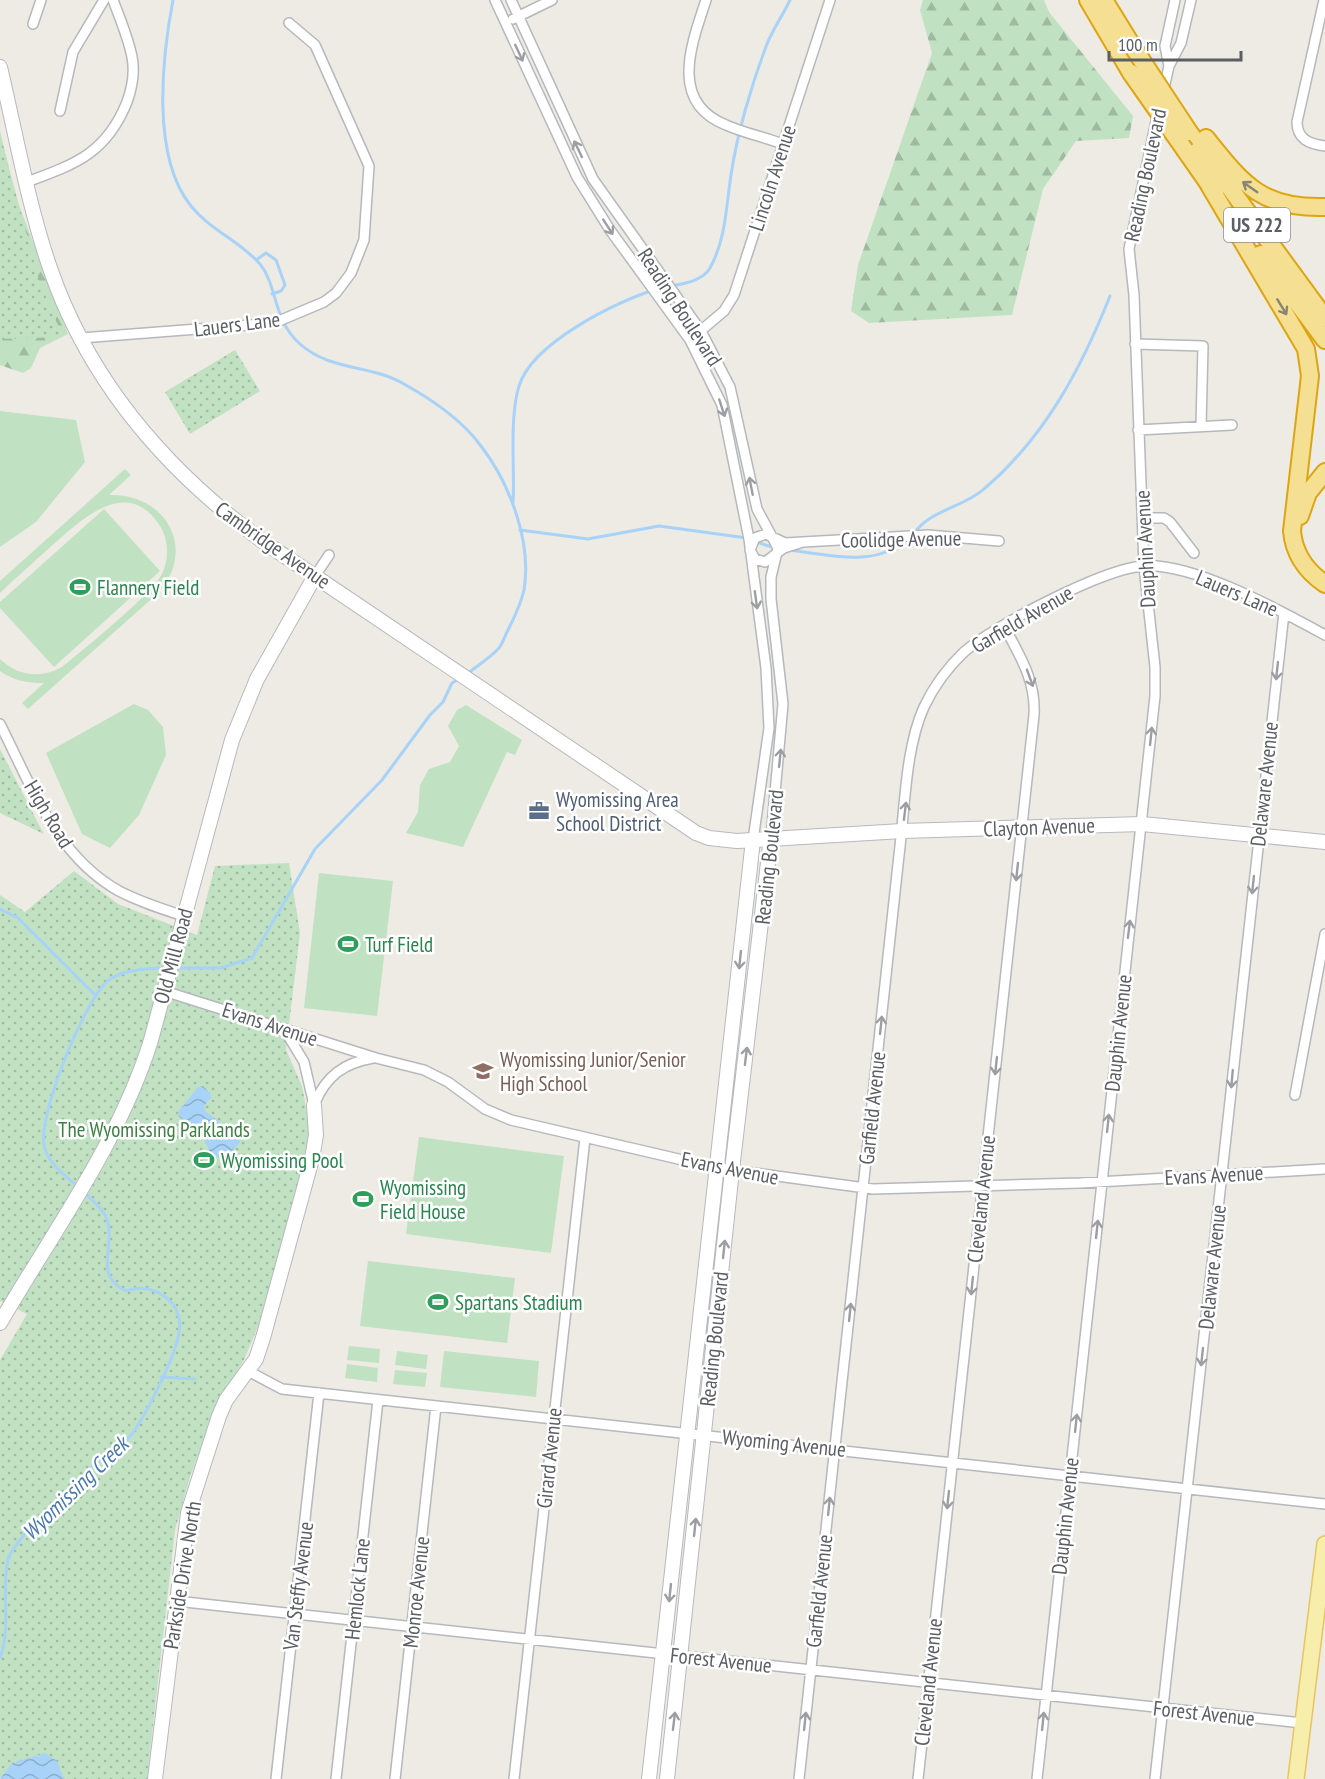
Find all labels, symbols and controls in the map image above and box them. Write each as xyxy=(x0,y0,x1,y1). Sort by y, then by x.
scale bar xyxy=(1109,24,1241,62)
text: 100 m xyxy=(1118,33,1158,56)
one-way arrow xyxy=(514,44,526,62)
street label: Reading Boulevard xyxy=(1118,106,1172,244)
street label: Lincoln Avenue xyxy=(742,122,802,234)
one-way arrow xyxy=(571,141,583,159)
one-way arrow xyxy=(1243,181,1259,193)
road number: US 222 xyxy=(1224,208,1290,242)
one-way arrow xyxy=(601,218,614,235)
street label: Reading Boulevard xyxy=(632,243,728,371)
one-way arrow xyxy=(1277,298,1289,315)
street label: Lauers Lane xyxy=(192,305,282,343)
one-way arrow xyxy=(718,398,729,417)
one-way arrow xyxy=(745,476,756,496)
street label: Dauphin Avenue xyxy=(1128,490,1162,608)
street label: Cambridge Avenue xyxy=(210,495,336,595)
street label: Coolidge Avenue xyxy=(841,524,961,554)
street label: Lauers Lane xyxy=(1192,564,1282,622)
place label: Flannery Field xyxy=(97,574,199,601)
sports icon: Flannery Field xyxy=(68,575,92,599)
street label: Garfield Avenue xyxy=(966,579,1078,659)
one-way arrow xyxy=(751,590,762,610)
one-way arrow xyxy=(1271,660,1282,680)
one-way arrow xyxy=(1026,668,1037,687)
street label: Delaware Avenue xyxy=(1244,720,1284,848)
one-way arrow xyxy=(1146,726,1157,746)
one-way arrow xyxy=(775,749,786,768)
street label: High Road xyxy=(18,775,80,853)
place label: Wyomissing Area School District xyxy=(556,786,679,837)
street label: Reading Boulevard xyxy=(748,788,790,926)
office icon: Wyomissing Area School District xyxy=(527,799,551,823)
one-way arrow xyxy=(900,801,911,821)
street label: Clayton Avenue xyxy=(983,812,1095,842)
one-way arrow xyxy=(1011,861,1022,881)
one-way arrow xyxy=(1247,875,1258,895)
street label: Old Mill Road xyxy=(147,905,199,1007)
one-way arrow xyxy=(1124,920,1135,940)
place label: Turf Field xyxy=(365,931,433,958)
sports icon: Turf Field xyxy=(336,932,360,956)
one-way arrow xyxy=(734,950,745,970)
street label: Dauphin Avenue xyxy=(1098,973,1138,1093)
street label: Evans Avenue xyxy=(219,996,321,1052)
one-way arrow xyxy=(876,1016,887,1036)
place label: Wyomissing Junior/Senior High School xyxy=(500,1046,686,1097)
one-way arrow xyxy=(741,1046,752,1066)
street label: Garfield Avenue xyxy=(853,1050,891,1166)
one-way arrow xyxy=(990,1055,1001,1075)
school or university icon: Wyomissing Junior/Senior High School xyxy=(471,1059,495,1083)
one-way arrow xyxy=(1226,1069,1237,1089)
one-way arrow xyxy=(1103,1114,1114,1134)
park label: The Wyomissing Parklands xyxy=(58,1116,250,1143)
street label: Cleveland Avenue xyxy=(961,1134,1001,1264)
street label: Evans Avenue xyxy=(679,1145,781,1191)
place label: Wyomissing Pool xyxy=(221,1147,344,1174)
sports icon: Wyomissing Pool xyxy=(192,1148,216,1172)
street label: Evans Avenue xyxy=(1164,1159,1264,1191)
place label: Wyomissing Field House xyxy=(380,1174,466,1225)
sports icon: Wyomissing Field House xyxy=(351,1187,375,1211)
street label: Delaware Avenue xyxy=(1192,1203,1232,1331)
one-way arrow xyxy=(1092,1219,1103,1239)
one-way arrow xyxy=(718,1240,729,1260)
street label: Reading Boulevard xyxy=(693,1270,735,1408)
one-way arrow xyxy=(966,1275,977,1295)
place label: Spartans Stadium xyxy=(455,1289,582,1316)
sports icon: Spartans Stadium xyxy=(426,1290,450,1314)
one-way arrow xyxy=(845,1303,856,1323)
one-way arrow xyxy=(1196,1346,1207,1366)
street label: Girard Avenue xyxy=(530,1406,568,1510)
one-way arrow xyxy=(1071,1413,1082,1433)
street label: Wyoming Avenue xyxy=(721,1423,847,1463)
water label: Wyomissing Creek xyxy=(16,1429,136,1546)
street label: Dauphin Avenue xyxy=(1045,1456,1085,1576)
one-way arrow xyxy=(942,1490,953,1510)
one-way arrow xyxy=(823,1497,834,1517)
street label: Parkside Drive North xyxy=(157,1499,207,1651)
one-way arrow xyxy=(690,1518,701,1537)
street label: Van Steffy Avenue xyxy=(277,1520,319,1653)
street label: Garfield Avenue xyxy=(800,1533,838,1649)
street label: Monroe Avenue xyxy=(397,1535,435,1649)
street label: Hemlock Lane xyxy=(338,1537,376,1641)
one-way arrow xyxy=(664,1582,675,1602)
street label: Cleveland Avenue xyxy=(908,1617,948,1747)
street label: Forest Avenue xyxy=(669,1641,773,1679)
street label: Forest Avenue xyxy=(1152,1694,1256,1732)
one-way arrow xyxy=(669,1711,680,1731)
one-way arrow xyxy=(800,1711,811,1731)
one-way arrow xyxy=(1038,1711,1049,1731)

